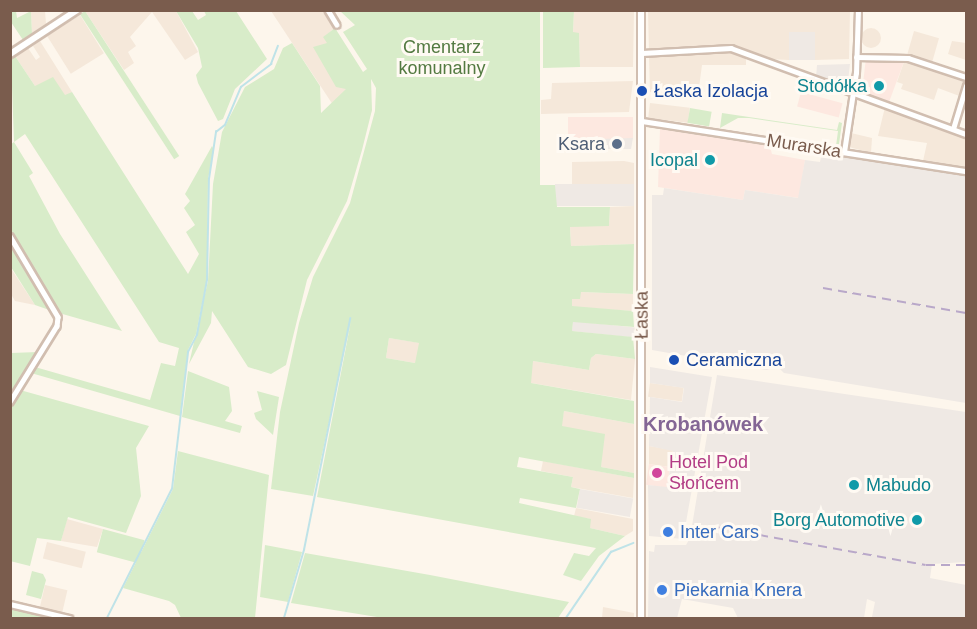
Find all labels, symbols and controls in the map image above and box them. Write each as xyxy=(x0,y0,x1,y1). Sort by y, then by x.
park label: Cmentarz komunalny xyxy=(398,37,486,80)
place label: Stodółka xyxy=(797,75,867,97)
marker: Stodółka xyxy=(872,79,886,93)
place label: Łaska Izolacja xyxy=(654,80,768,102)
marker: Łaska Izolacja xyxy=(635,84,649,98)
street label: Murarska xyxy=(765,129,843,163)
place label: Ksara xyxy=(558,133,605,155)
marker: Ksara xyxy=(610,137,624,151)
place label: Icopal xyxy=(650,149,698,171)
marker: Icopal xyxy=(703,153,717,167)
street label: Łaska xyxy=(631,291,653,339)
place label: Ceramiczna xyxy=(686,349,782,371)
marker: Ceramiczna xyxy=(667,353,681,367)
district label: Krobanówek xyxy=(643,412,763,436)
place label: Hotel Pod Słońcem xyxy=(669,452,748,494)
marker: Hotel Pod Słońcem xyxy=(650,466,664,480)
place label: Mabudo xyxy=(866,474,931,496)
marker: Mabudo xyxy=(847,478,861,492)
place label: Borg Automotive xyxy=(772,509,905,531)
marker: Borg Automotive xyxy=(910,513,924,527)
place label: Inter Cars xyxy=(680,521,759,543)
marker: Inter Cars xyxy=(661,525,675,539)
place label: Piekarnia Knera xyxy=(674,579,802,601)
marker: Piekarnia Knera xyxy=(655,583,669,597)

